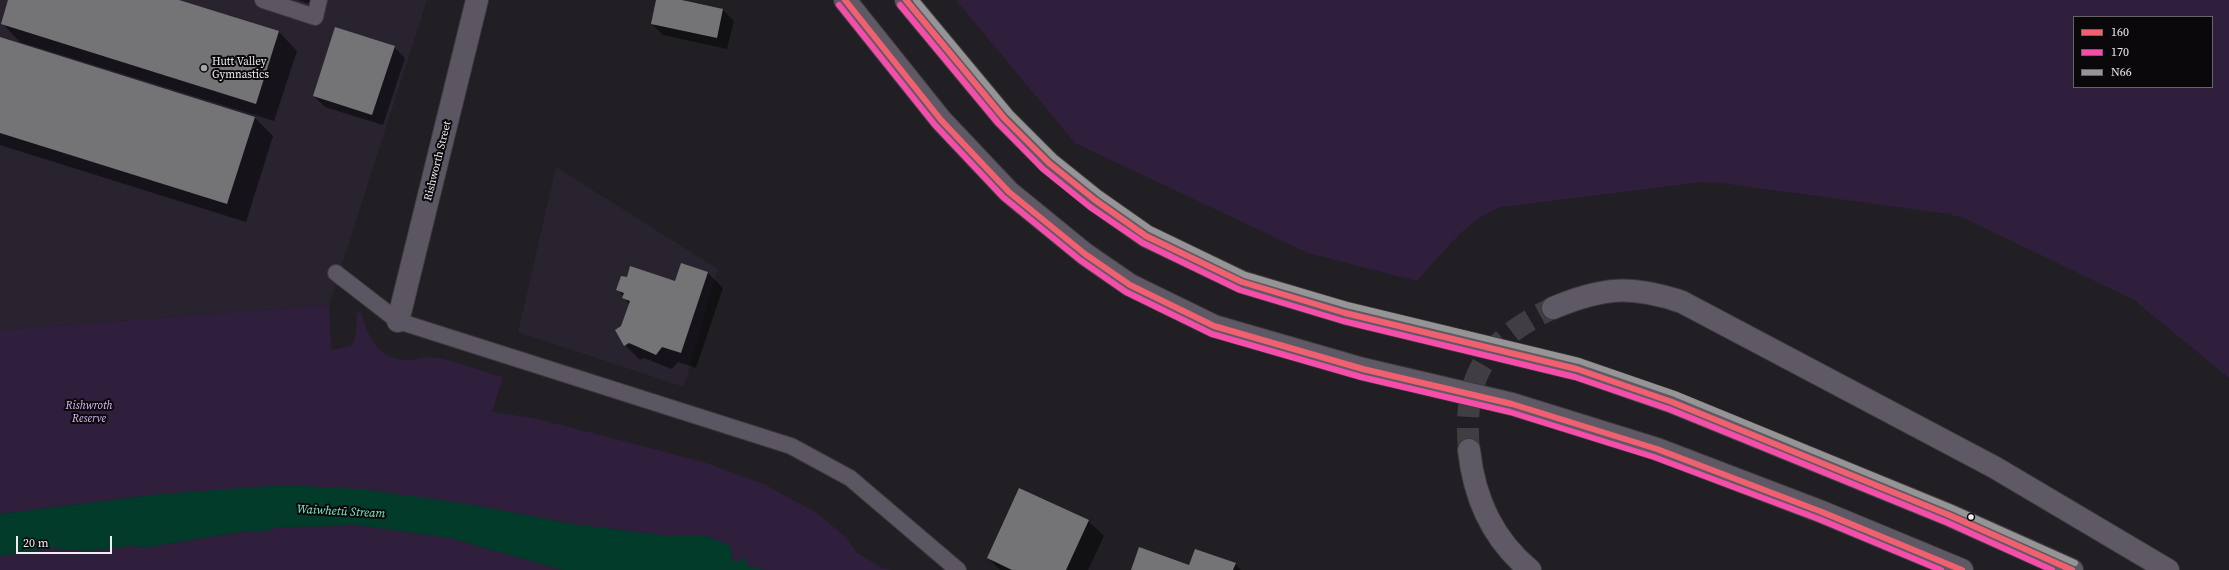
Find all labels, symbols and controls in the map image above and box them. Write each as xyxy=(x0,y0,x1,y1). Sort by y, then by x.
legend xyxy=(2073,16,2213,88)
text: 160 xyxy=(2111,24,2129,40)
text: 170 xyxy=(2111,44,2129,60)
place label: Hutt Valley Gymnastics xyxy=(212,55,269,81)
marker: Hutt Valley Gymnastics xyxy=(199,63,209,73)
text: N66 xyxy=(2111,64,2132,80)
street label: Rishworth Street xyxy=(422,120,454,202)
park label: Rishwroth Reserve xyxy=(65,399,113,425)
water label: Waiwhetū Stream xyxy=(296,502,386,522)
unlabelled marker xyxy=(1966,512,1976,522)
scale bar xyxy=(18,528,114,554)
text: 20 m xyxy=(23,535,49,551)

